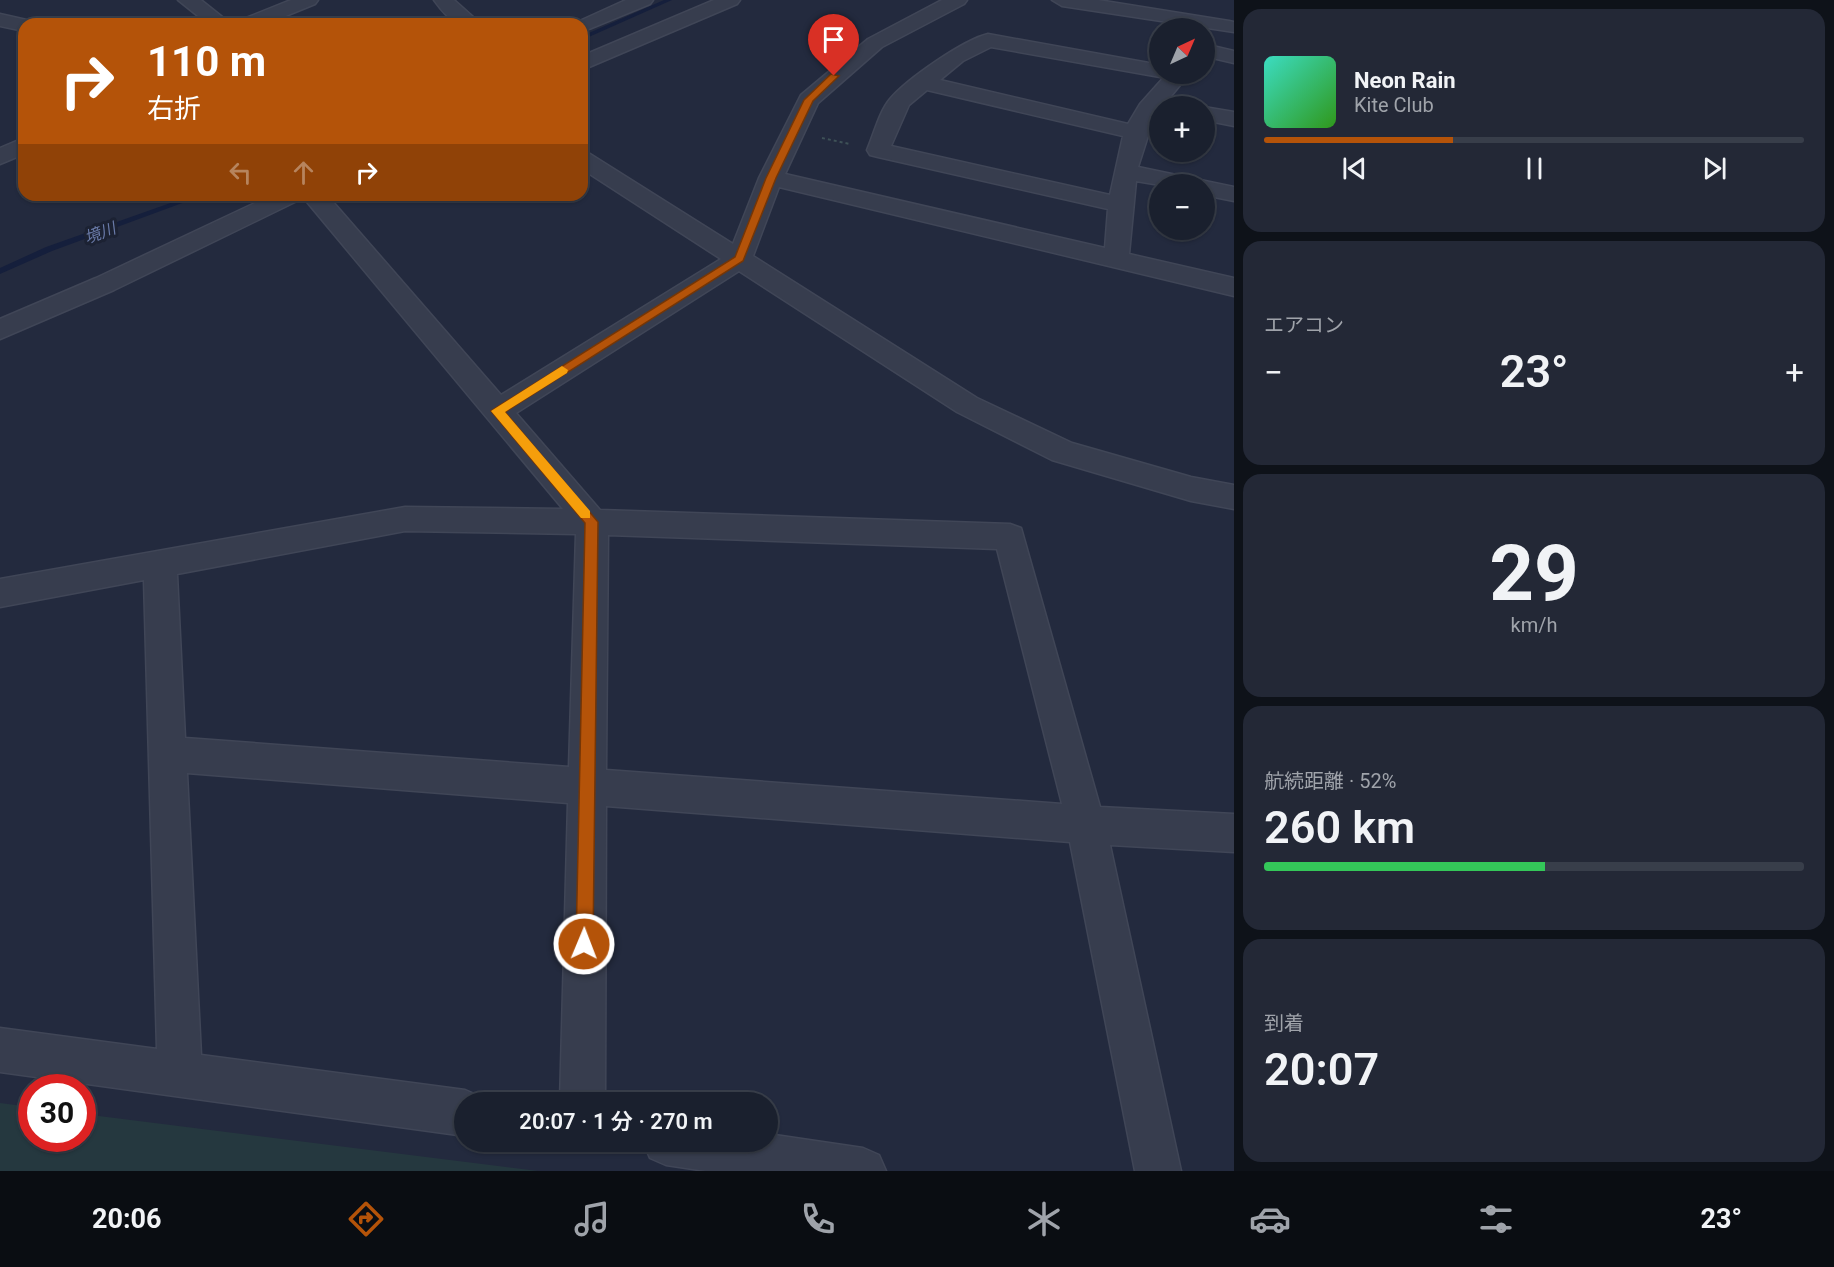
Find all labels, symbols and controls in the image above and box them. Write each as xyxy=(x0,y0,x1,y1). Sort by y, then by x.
pin xyxy=(808,14,859,76)
north arrow xyxy=(1149,18,1215,84)
map controls xyxy=(1149,18,1215,240)
icon: arrive xyxy=(817,23,850,56)
text: 110 m xyxy=(147,37,266,86)
icon: right xyxy=(48,42,126,120)
text: Neon Rain xyxy=(1354,68,1456,93)
text: 右折 xyxy=(147,93,201,125)
text: Kite Club xyxy=(1354,93,1434,117)
button: + xyxy=(1149,96,1215,162)
icon: previous xyxy=(1338,152,1371,185)
icon: pause xyxy=(1518,152,1551,185)
icon: next xyxy=(1698,152,1731,185)
icon: left xyxy=(224,156,257,189)
icon: ahead xyxy=(287,156,320,189)
icon: right xyxy=(350,156,383,189)
button: − xyxy=(1149,174,1215,240)
water label: 境川 xyxy=(82,218,120,248)
text: エアコン xyxy=(1264,313,1344,337)
text: 23° xyxy=(1500,345,1568,398)
text: − xyxy=(1264,353,1283,392)
text: + xyxy=(1785,353,1804,392)
text: 29 xyxy=(1489,528,1579,619)
text: km/h xyxy=(1511,613,1557,637)
text: 航続距離 · 52% xyxy=(1264,769,1396,793)
text: 260 km xyxy=(1264,801,1415,854)
position arrow xyxy=(552,912,616,976)
text: 到着 xyxy=(1264,1011,1304,1035)
text: 20:07 xyxy=(1264,1043,1379,1096)
speed limit sign: 30 xyxy=(18,1074,96,1152)
text: 20:07 · 1 分 · 270 m xyxy=(519,1109,713,1134)
icon: directions xyxy=(345,1198,387,1240)
icon: music xyxy=(571,1198,613,1240)
icon: phone xyxy=(797,1198,839,1240)
icon: climate xyxy=(1023,1198,1065,1240)
icon: car xyxy=(1249,1198,1291,1240)
icon: filters xyxy=(1475,1198,1517,1240)
text: 20:06 xyxy=(92,1203,162,1235)
text: 23° xyxy=(1701,1203,1742,1235)

